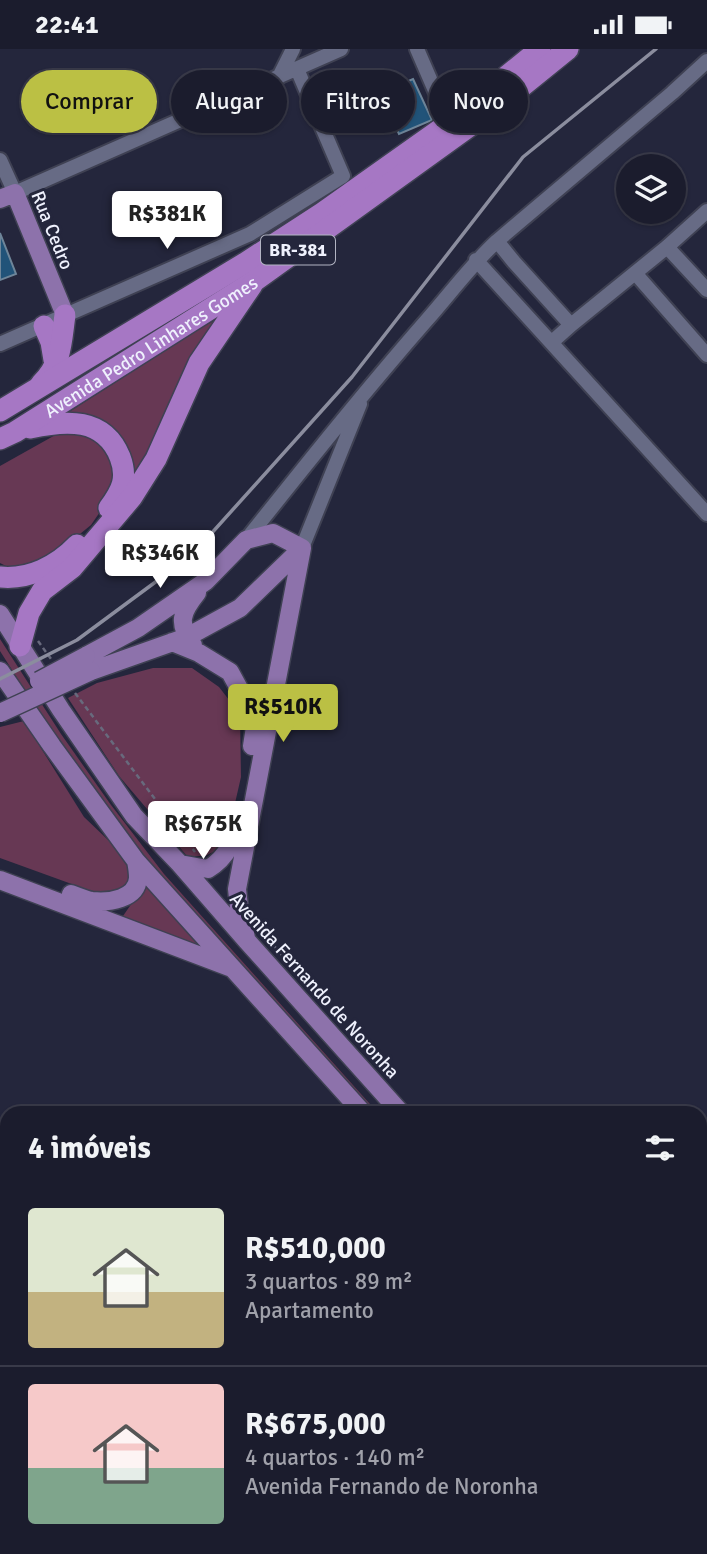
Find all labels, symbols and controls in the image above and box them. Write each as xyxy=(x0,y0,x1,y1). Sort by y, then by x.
text: 22:41 xyxy=(35,9,99,41)
chip: Comprar xyxy=(21,70,157,133)
chip: Alugar xyxy=(171,70,287,133)
chip: Filtros xyxy=(301,70,415,133)
chip: Novo xyxy=(429,70,528,133)
map controls xyxy=(616,154,686,224)
button: layers xyxy=(616,154,686,224)
street label: Rua Cedro xyxy=(25,188,79,273)
pin: R$381K xyxy=(110,191,224,251)
text: R$381K xyxy=(128,199,206,228)
road number: BR-381 xyxy=(261,235,335,265)
street label: Avenida Pedro Linhares Gomes xyxy=(40,271,263,424)
pin: R$346K xyxy=(103,531,217,590)
text: R$346K xyxy=(121,538,199,567)
pin: R$510K xyxy=(226,685,340,744)
text: R$510K xyxy=(244,692,322,721)
pin: R$675K xyxy=(146,801,260,861)
text: R$675K xyxy=(164,809,242,838)
street label: Avenida Fernando de Noronha xyxy=(224,888,404,1084)
icon: filters xyxy=(641,1129,679,1167)
text: 4 imóveis xyxy=(28,1130,151,1167)
text: R$510,000 xyxy=(245,1230,386,1267)
icon: home xyxy=(84,1236,168,1320)
text: 3 quartos · 89 m² xyxy=(245,1267,413,1296)
text: Apartamento xyxy=(245,1296,374,1325)
text: R$675,000 xyxy=(245,1406,386,1443)
icon: home xyxy=(84,1412,168,1496)
text: 4 quartos · 140 m² xyxy=(245,1443,425,1472)
text: Avenida Fernando de Noronha xyxy=(245,1472,538,1501)

